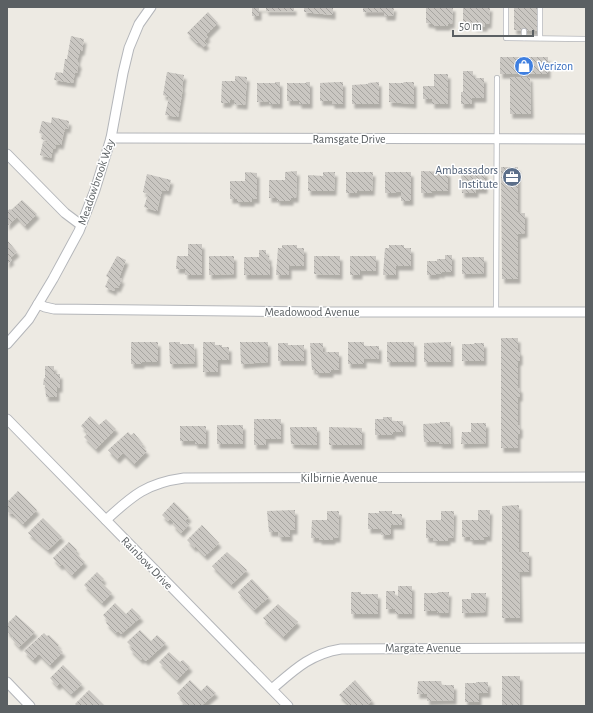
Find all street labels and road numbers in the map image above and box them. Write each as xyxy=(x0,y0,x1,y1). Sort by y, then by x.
street label: Ramsgate Drive xyxy=(312,133,386,145)
street label: Meadowbrook Way xyxy=(76,137,117,227)
street label: Meadowood Avenue xyxy=(264,306,360,318)
street label: Kilbirnie Avenue xyxy=(301,472,377,484)
street label: Rainbow Drive xyxy=(119,534,175,592)
street label: Margate Avenue xyxy=(385,642,461,654)

